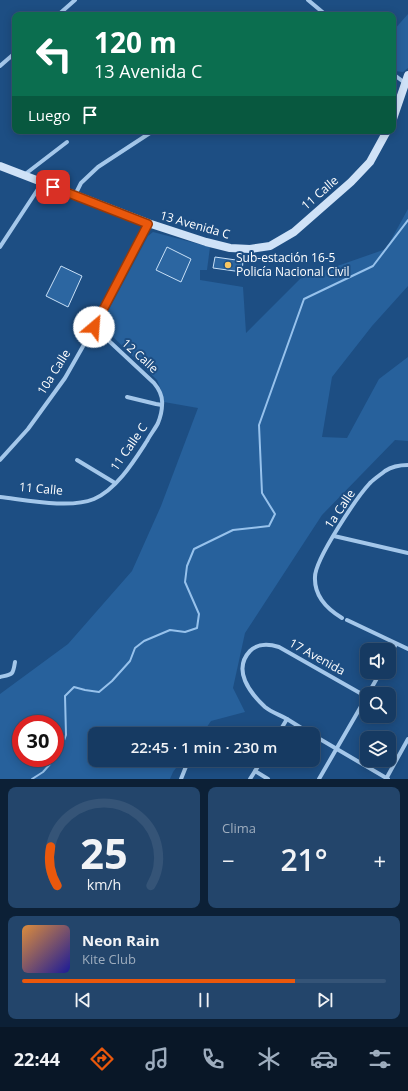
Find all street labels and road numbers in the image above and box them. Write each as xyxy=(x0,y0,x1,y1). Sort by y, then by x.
street label: 11 Calle xyxy=(298,172,342,213)
street label: 13 Avenida C xyxy=(158,206,233,243)
street label: 12 Calle xyxy=(118,335,163,377)
street label: 10a Calle xyxy=(33,346,74,398)
street label: 11 Calle C xyxy=(106,419,151,474)
street label: 11 Calle xyxy=(18,478,64,499)
street label: 1a Calle xyxy=(320,486,359,532)
street label: 17 Avenida xyxy=(286,634,348,679)

